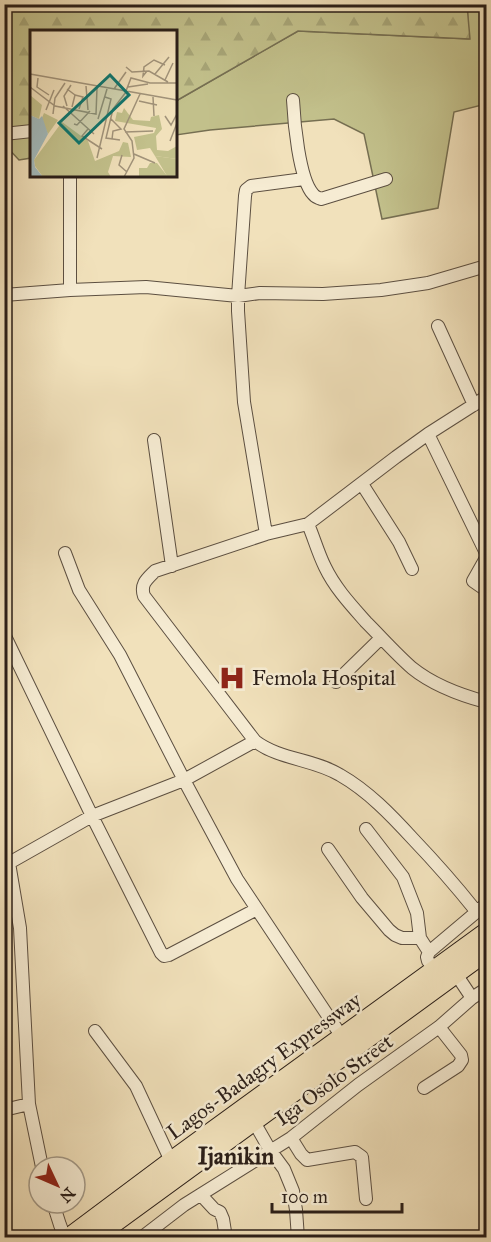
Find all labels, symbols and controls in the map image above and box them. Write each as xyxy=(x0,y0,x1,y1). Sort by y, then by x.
inset map xyxy=(30,30,177,177)
hospital icon: Femola Hospital xyxy=(217,663,247,693)
place label: Femola Hospital xyxy=(252,665,396,691)
street label: Lagos-Badagry Expressway xyxy=(162,986,367,1145)
street label: Iga Osolo Street xyxy=(270,1028,398,1131)
district label: Ijanikin xyxy=(198,1141,274,1171)
north arrow xyxy=(27,1155,87,1215)
scale bar xyxy=(272,1176,402,1214)
text: N xyxy=(56,1184,79,1207)
text: 100 m xyxy=(281,1186,328,1208)

